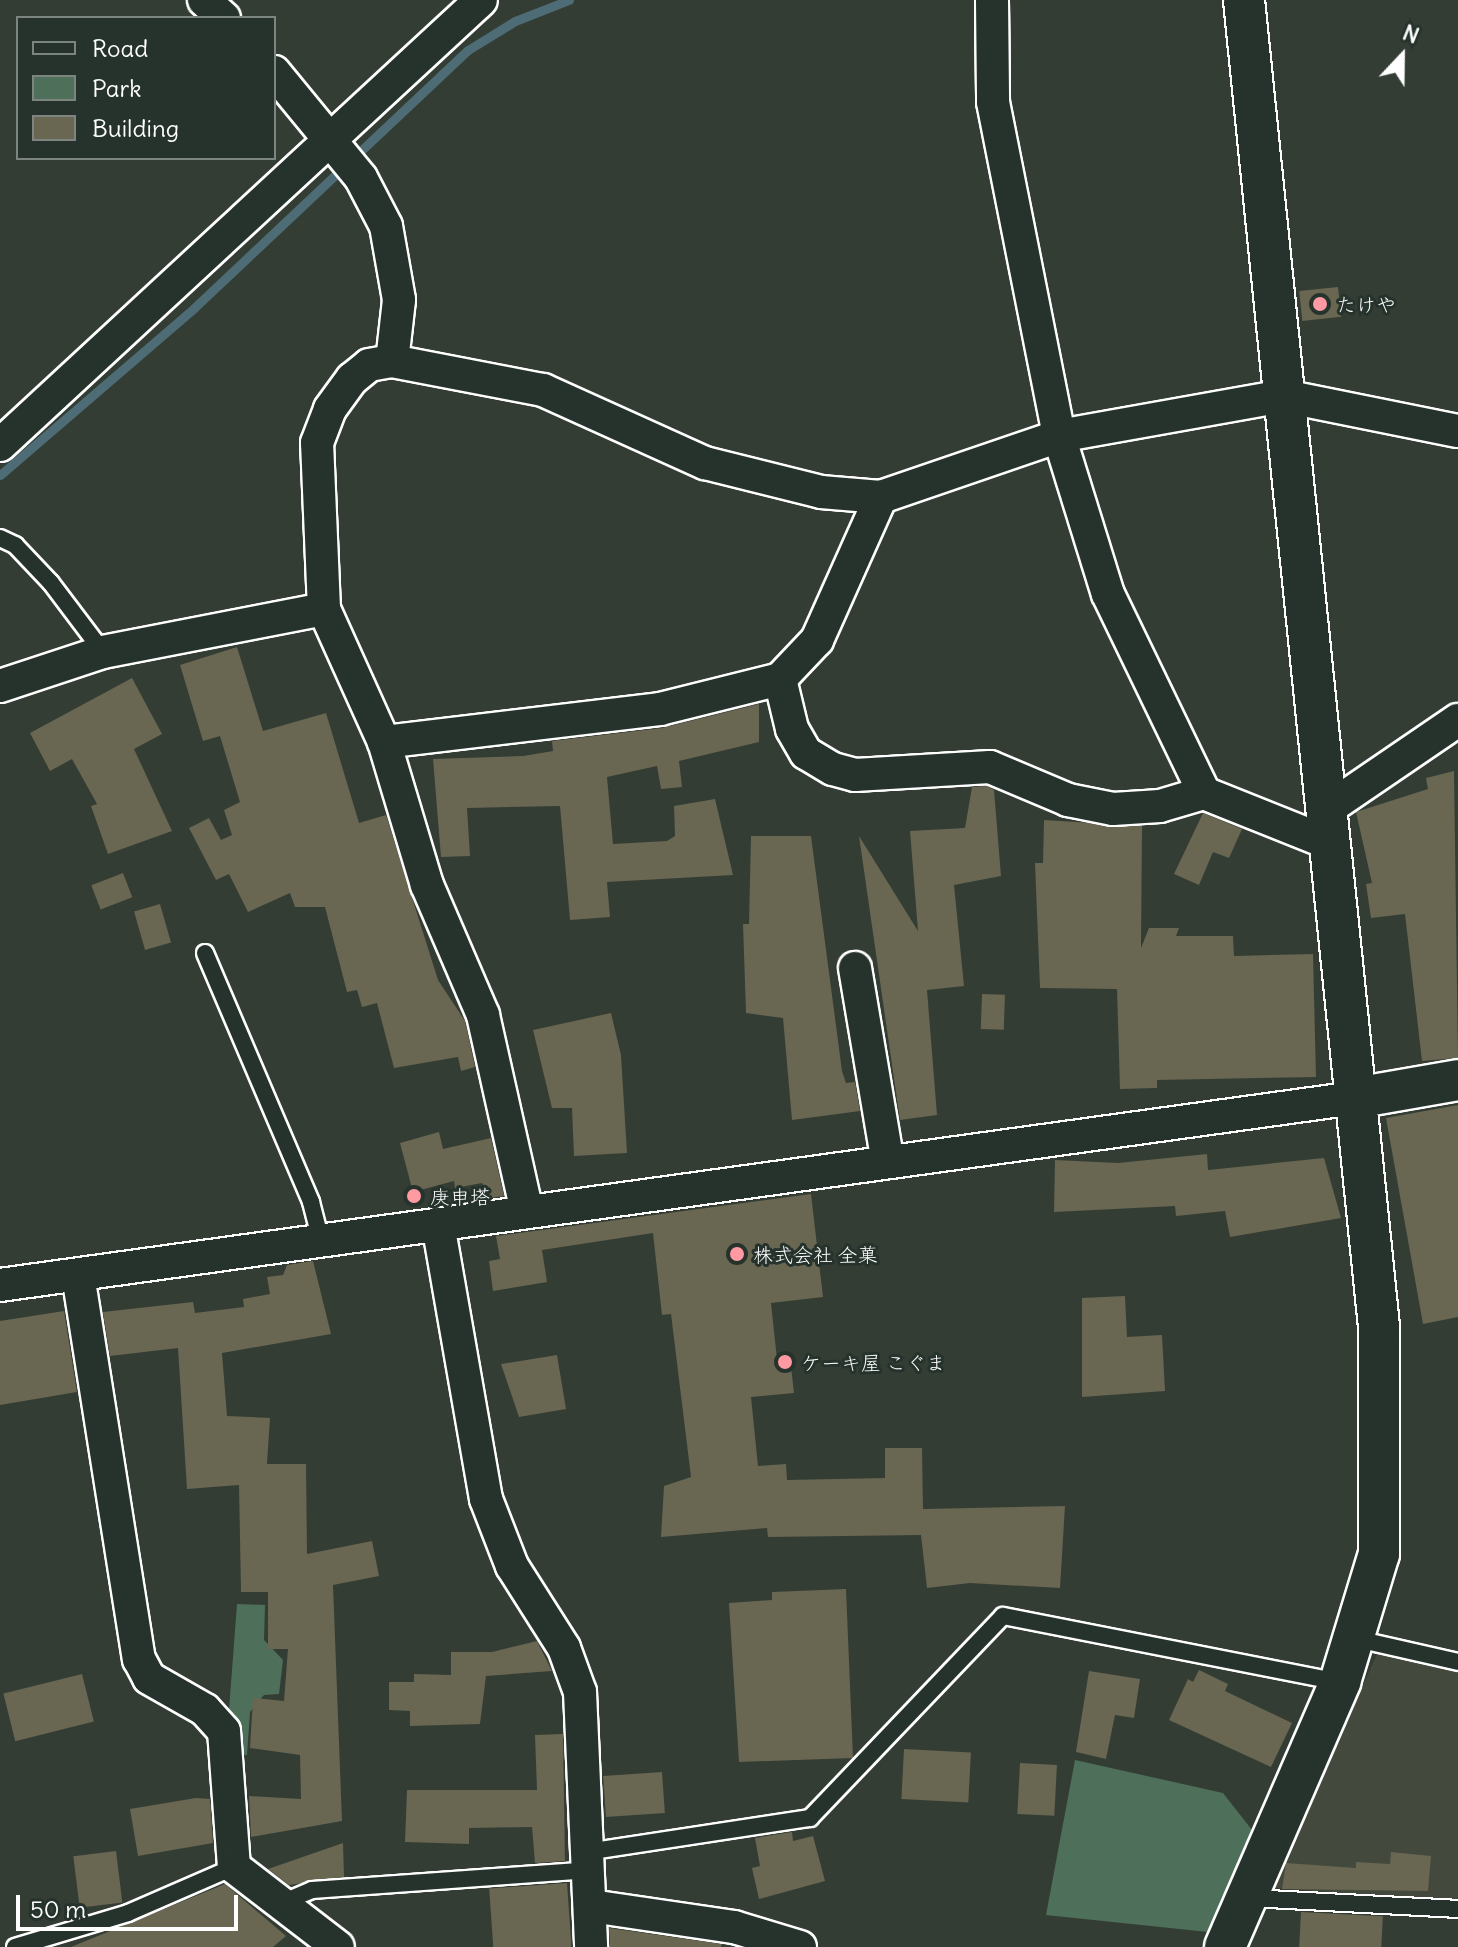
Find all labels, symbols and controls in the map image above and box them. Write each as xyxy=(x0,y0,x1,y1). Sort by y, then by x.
legend xyxy=(16,16,276,160)
north arrow xyxy=(1362,16,1442,96)
text: N xyxy=(1399,18,1423,50)
text: Road xyxy=(92,33,148,63)
text: Park xyxy=(92,73,142,103)
text: Building xyxy=(92,113,179,143)
place label: たけや xyxy=(1336,292,1396,316)
marker: たけや xyxy=(1311,295,1329,313)
place label: 庚申塔 xyxy=(430,1184,490,1208)
marker: 庚申塔 xyxy=(405,1187,423,1205)
place label: 株式会社 全菓 xyxy=(753,1242,878,1266)
marker: 株式会社 全菓 xyxy=(728,1245,746,1263)
place label: ケーキ屋 こぐま xyxy=(801,1350,946,1374)
marker: ケーキ屋 こぐま xyxy=(776,1353,794,1371)
scale bar xyxy=(20,1879,242,1929)
text: 50 m xyxy=(30,1894,86,1924)

